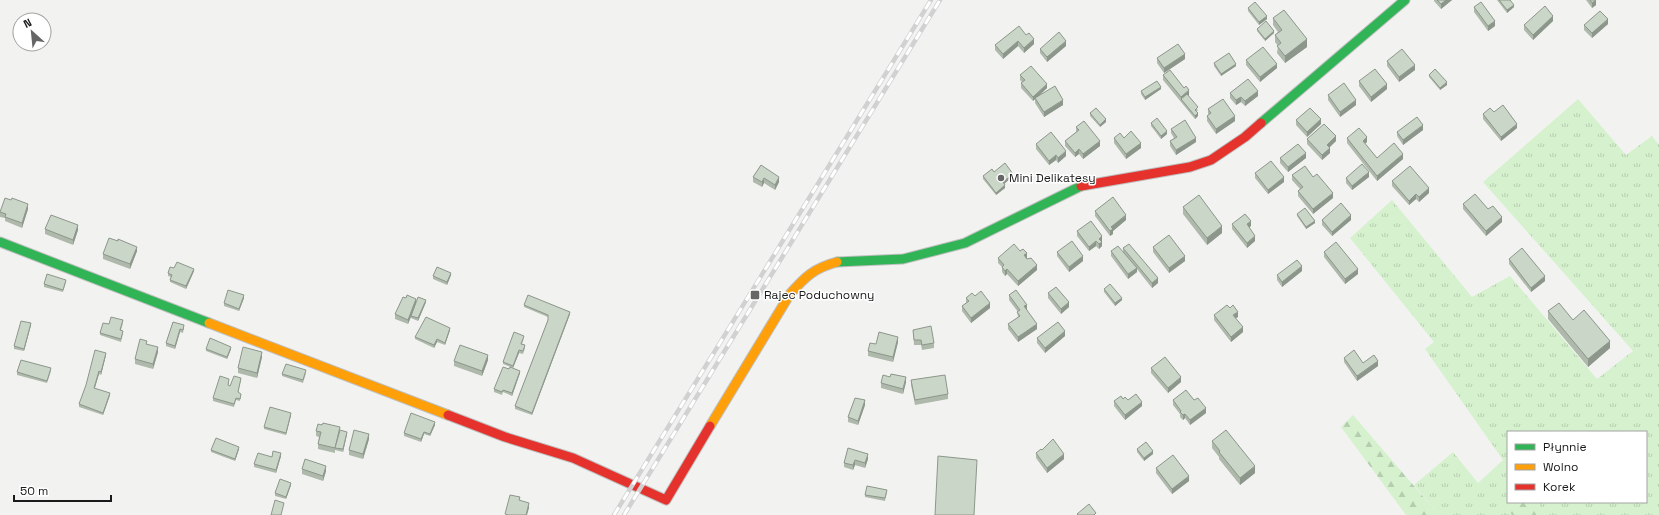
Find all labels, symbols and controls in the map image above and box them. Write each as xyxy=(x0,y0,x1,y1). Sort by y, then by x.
north arrow xyxy=(12,12,52,52)
text: N xyxy=(21,15,34,31)
place label: Mini Delikatesy xyxy=(1009,170,1096,186)
marker: Mini Delikatesy xyxy=(996,173,1006,183)
place label: Rajec Poduchowny xyxy=(764,287,874,303)
marker: Rajec Poduchowny xyxy=(749,289,761,301)
legend xyxy=(1507,431,1647,503)
text: Płynnie xyxy=(1543,439,1587,455)
text: Wolno xyxy=(1543,459,1578,475)
scale bar xyxy=(14,477,111,503)
text: Korek xyxy=(1543,479,1576,495)
text: 50 m xyxy=(20,483,48,499)

